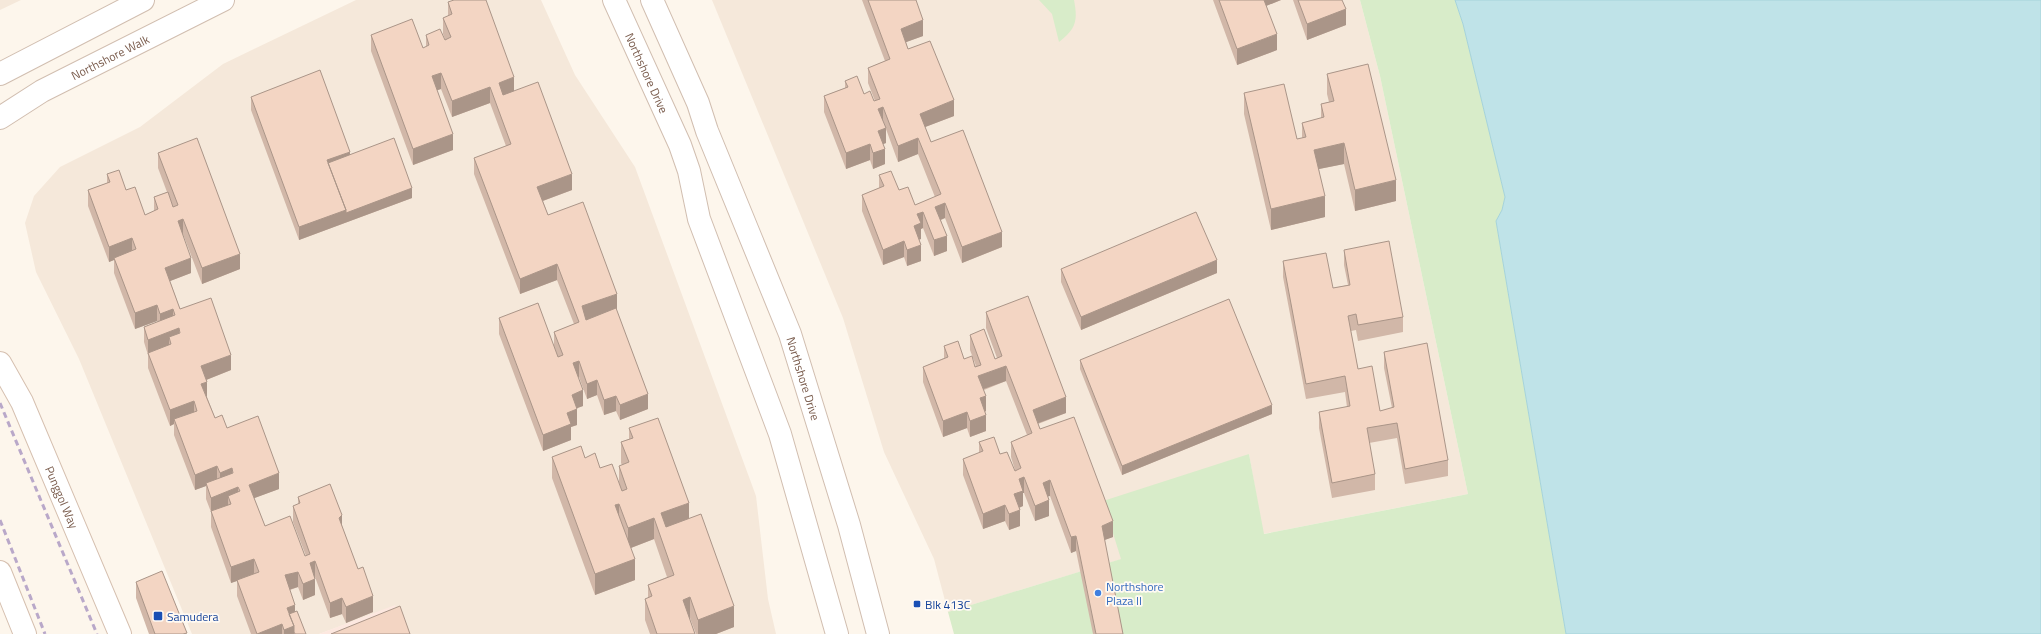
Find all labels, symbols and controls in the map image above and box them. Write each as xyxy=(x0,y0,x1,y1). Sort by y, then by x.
street label: Northshore Walk xyxy=(68,29,153,84)
street label: Northshore Drive xyxy=(621,29,674,116)
street label: Northshore Drive xyxy=(782,334,826,423)
street label: Punggol Way xyxy=(41,463,84,531)
place label: Northshore Plaza II xyxy=(1106,577,1164,610)
marker: Northshore Plaza II xyxy=(1093,588,1103,598)
place label: Blk 413C xyxy=(925,595,971,614)
marker: Blk 413C xyxy=(912,599,922,609)
place label: Samudera xyxy=(167,607,219,626)
marker: Samudera xyxy=(152,610,164,622)

